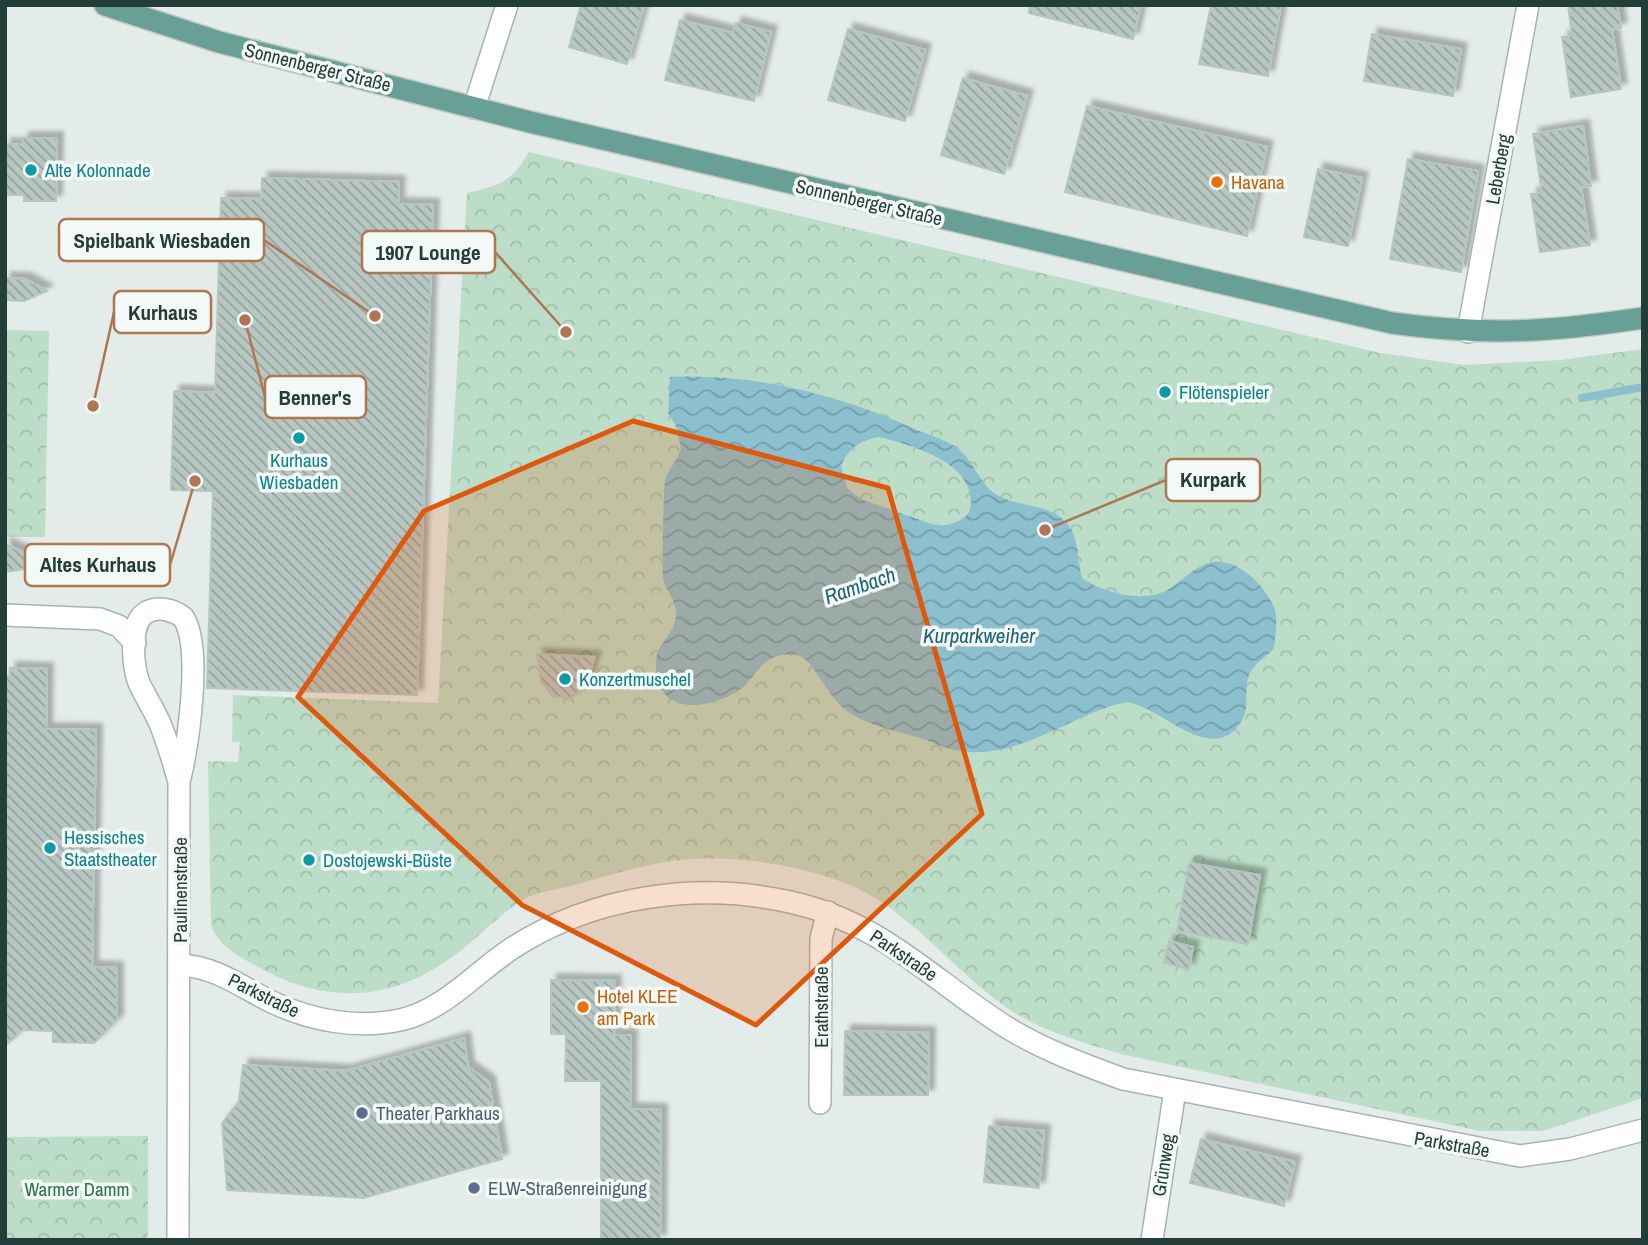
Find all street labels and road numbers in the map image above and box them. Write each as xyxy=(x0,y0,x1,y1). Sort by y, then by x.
street label: Sonnenberger Straße xyxy=(242,36,394,98)
street label: Leberberg xyxy=(1479,131,1517,206)
street label: Sonnenberger Straße xyxy=(793,172,945,232)
street label: Paulinenstraße xyxy=(167,837,193,943)
street label: Parkstraße xyxy=(865,923,943,987)
street label: Erathstraße xyxy=(808,966,834,1048)
street label: Parkstraße xyxy=(224,967,304,1023)
street label: Parkstraße xyxy=(1412,1125,1492,1163)
street label: Grünweg xyxy=(1145,1131,1181,1198)

